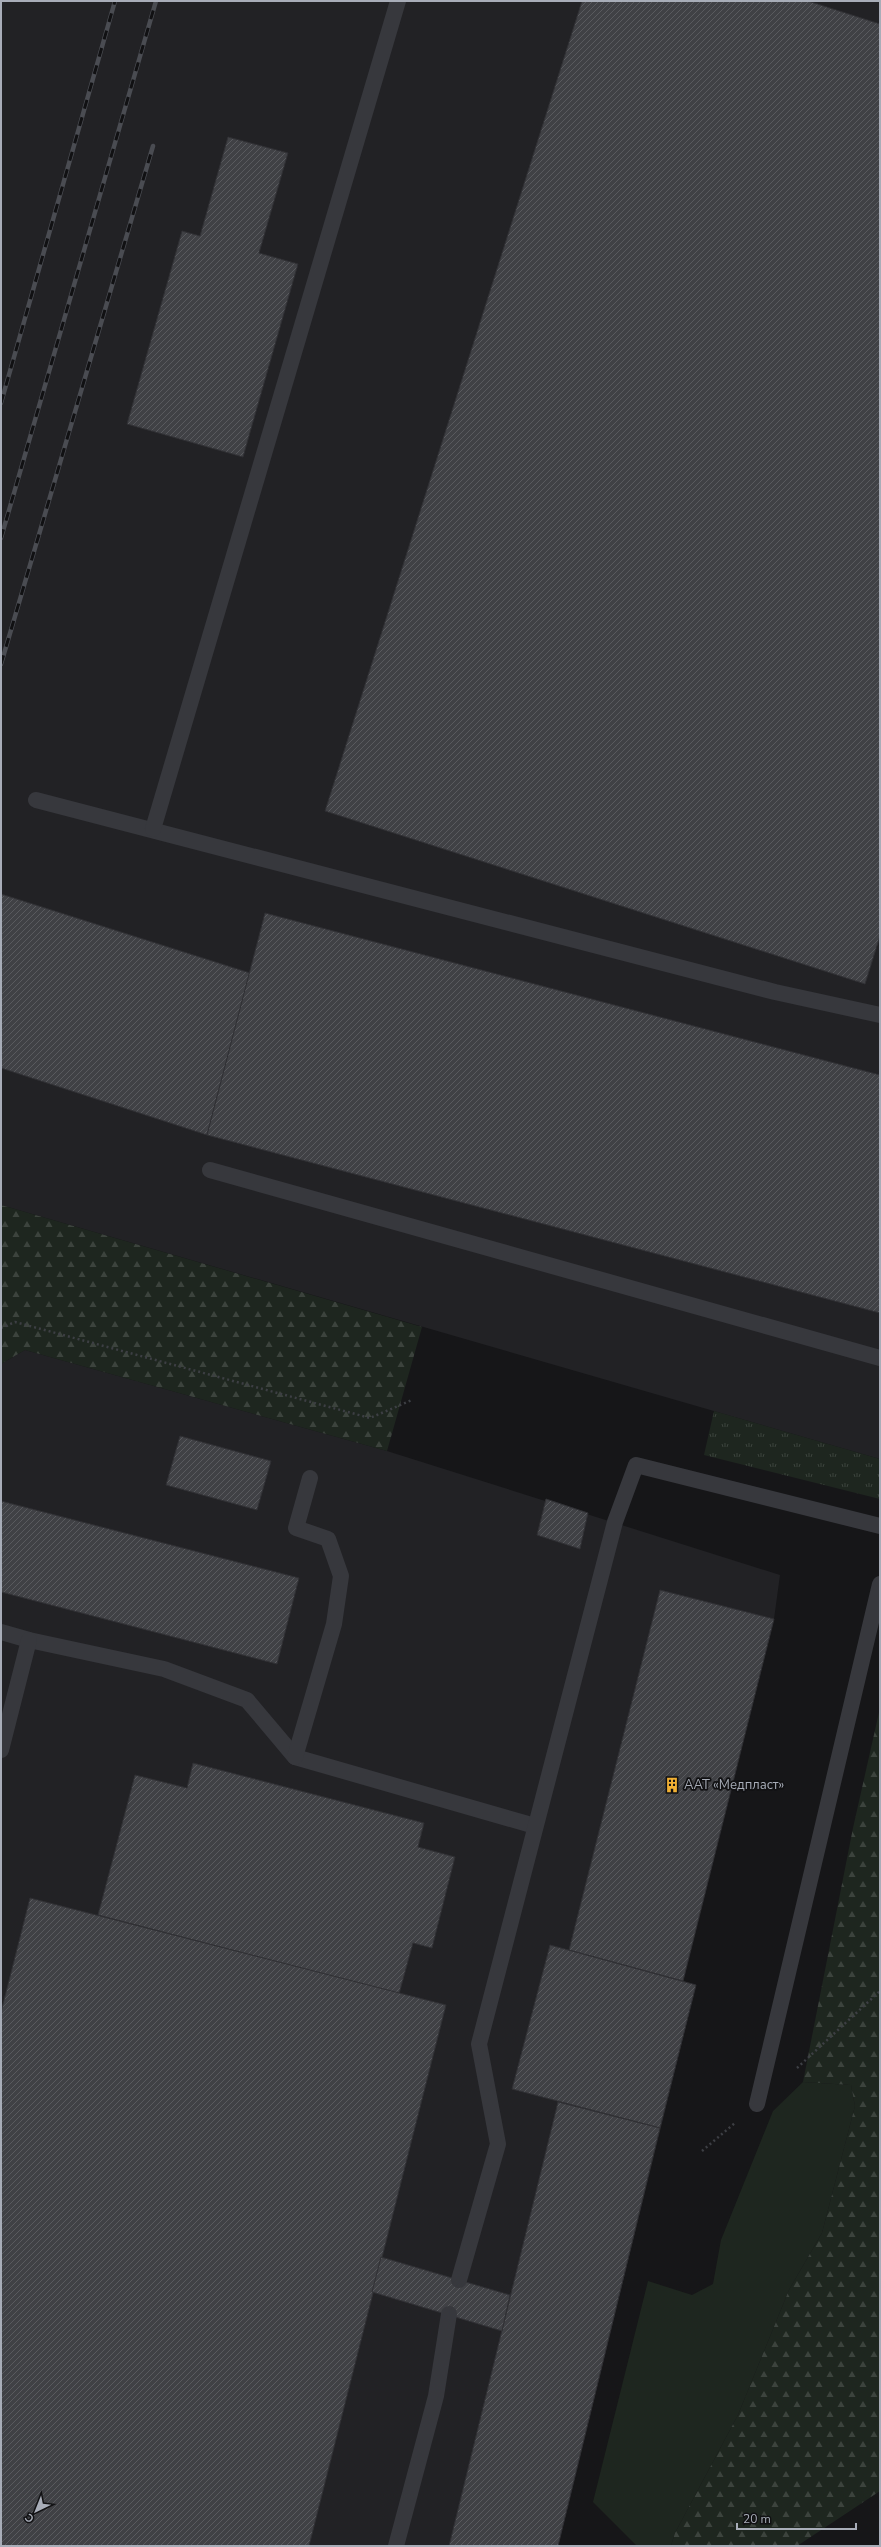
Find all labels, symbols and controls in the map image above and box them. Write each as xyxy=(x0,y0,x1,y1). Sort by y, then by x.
building icon: ААТ «Медпласт» xyxy=(663,1776,681,1794)
place label: ААТ «Медпласт» xyxy=(684,1776,784,1794)
north arrow xyxy=(16,2491,56,2531)
scale bar xyxy=(737,2505,856,2531)
text: С xyxy=(21,2510,37,2526)
text: 20 m xyxy=(743,2511,771,2527)

